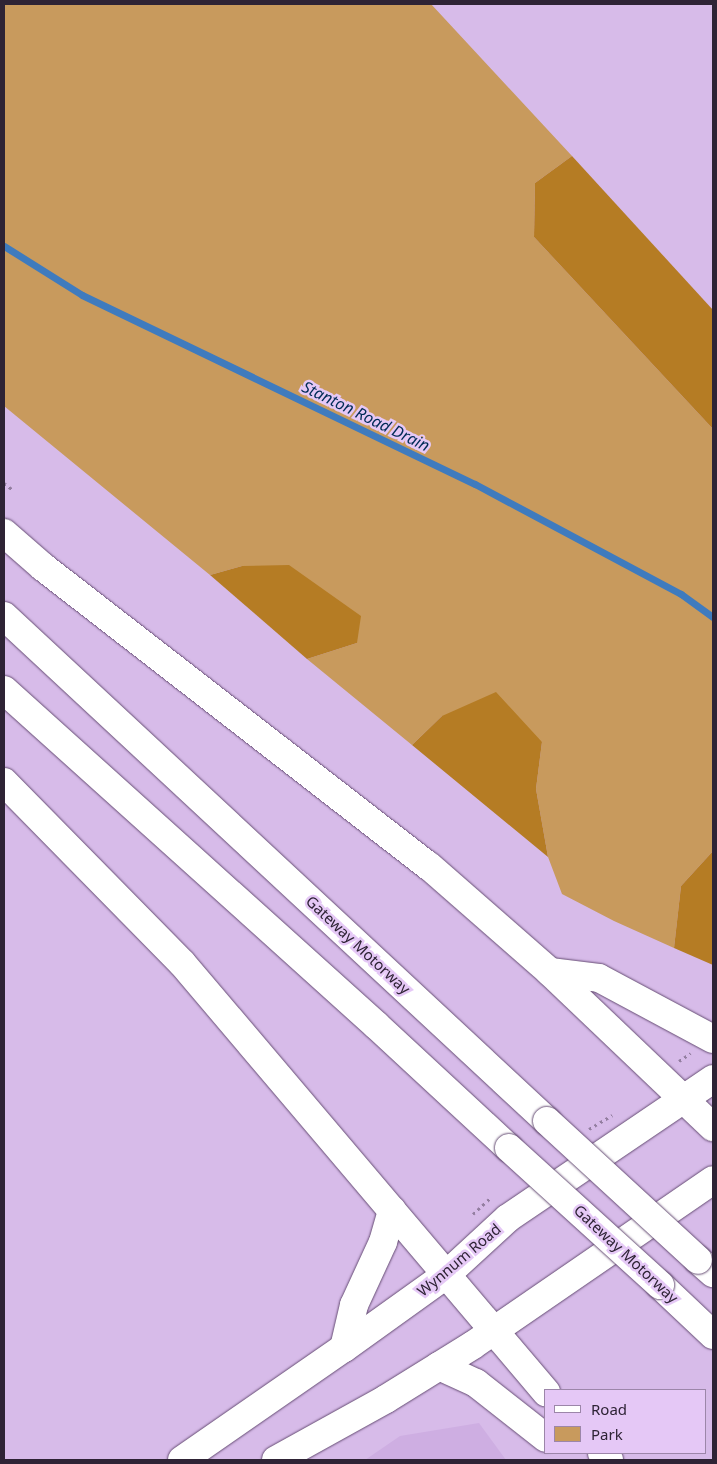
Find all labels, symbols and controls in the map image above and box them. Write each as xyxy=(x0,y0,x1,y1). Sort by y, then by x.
water label: Stanton Road Drain xyxy=(299,377,433,455)
street label: Gateway Motorway xyxy=(302,892,414,998)
street label: Gateway Motorway xyxy=(570,1201,682,1307)
street label: Wynnum Road xyxy=(414,1220,504,1300)
legend xyxy=(544,1389,707,1454)
text: Road xyxy=(591,1399,627,1419)
text: Park xyxy=(591,1424,623,1444)

